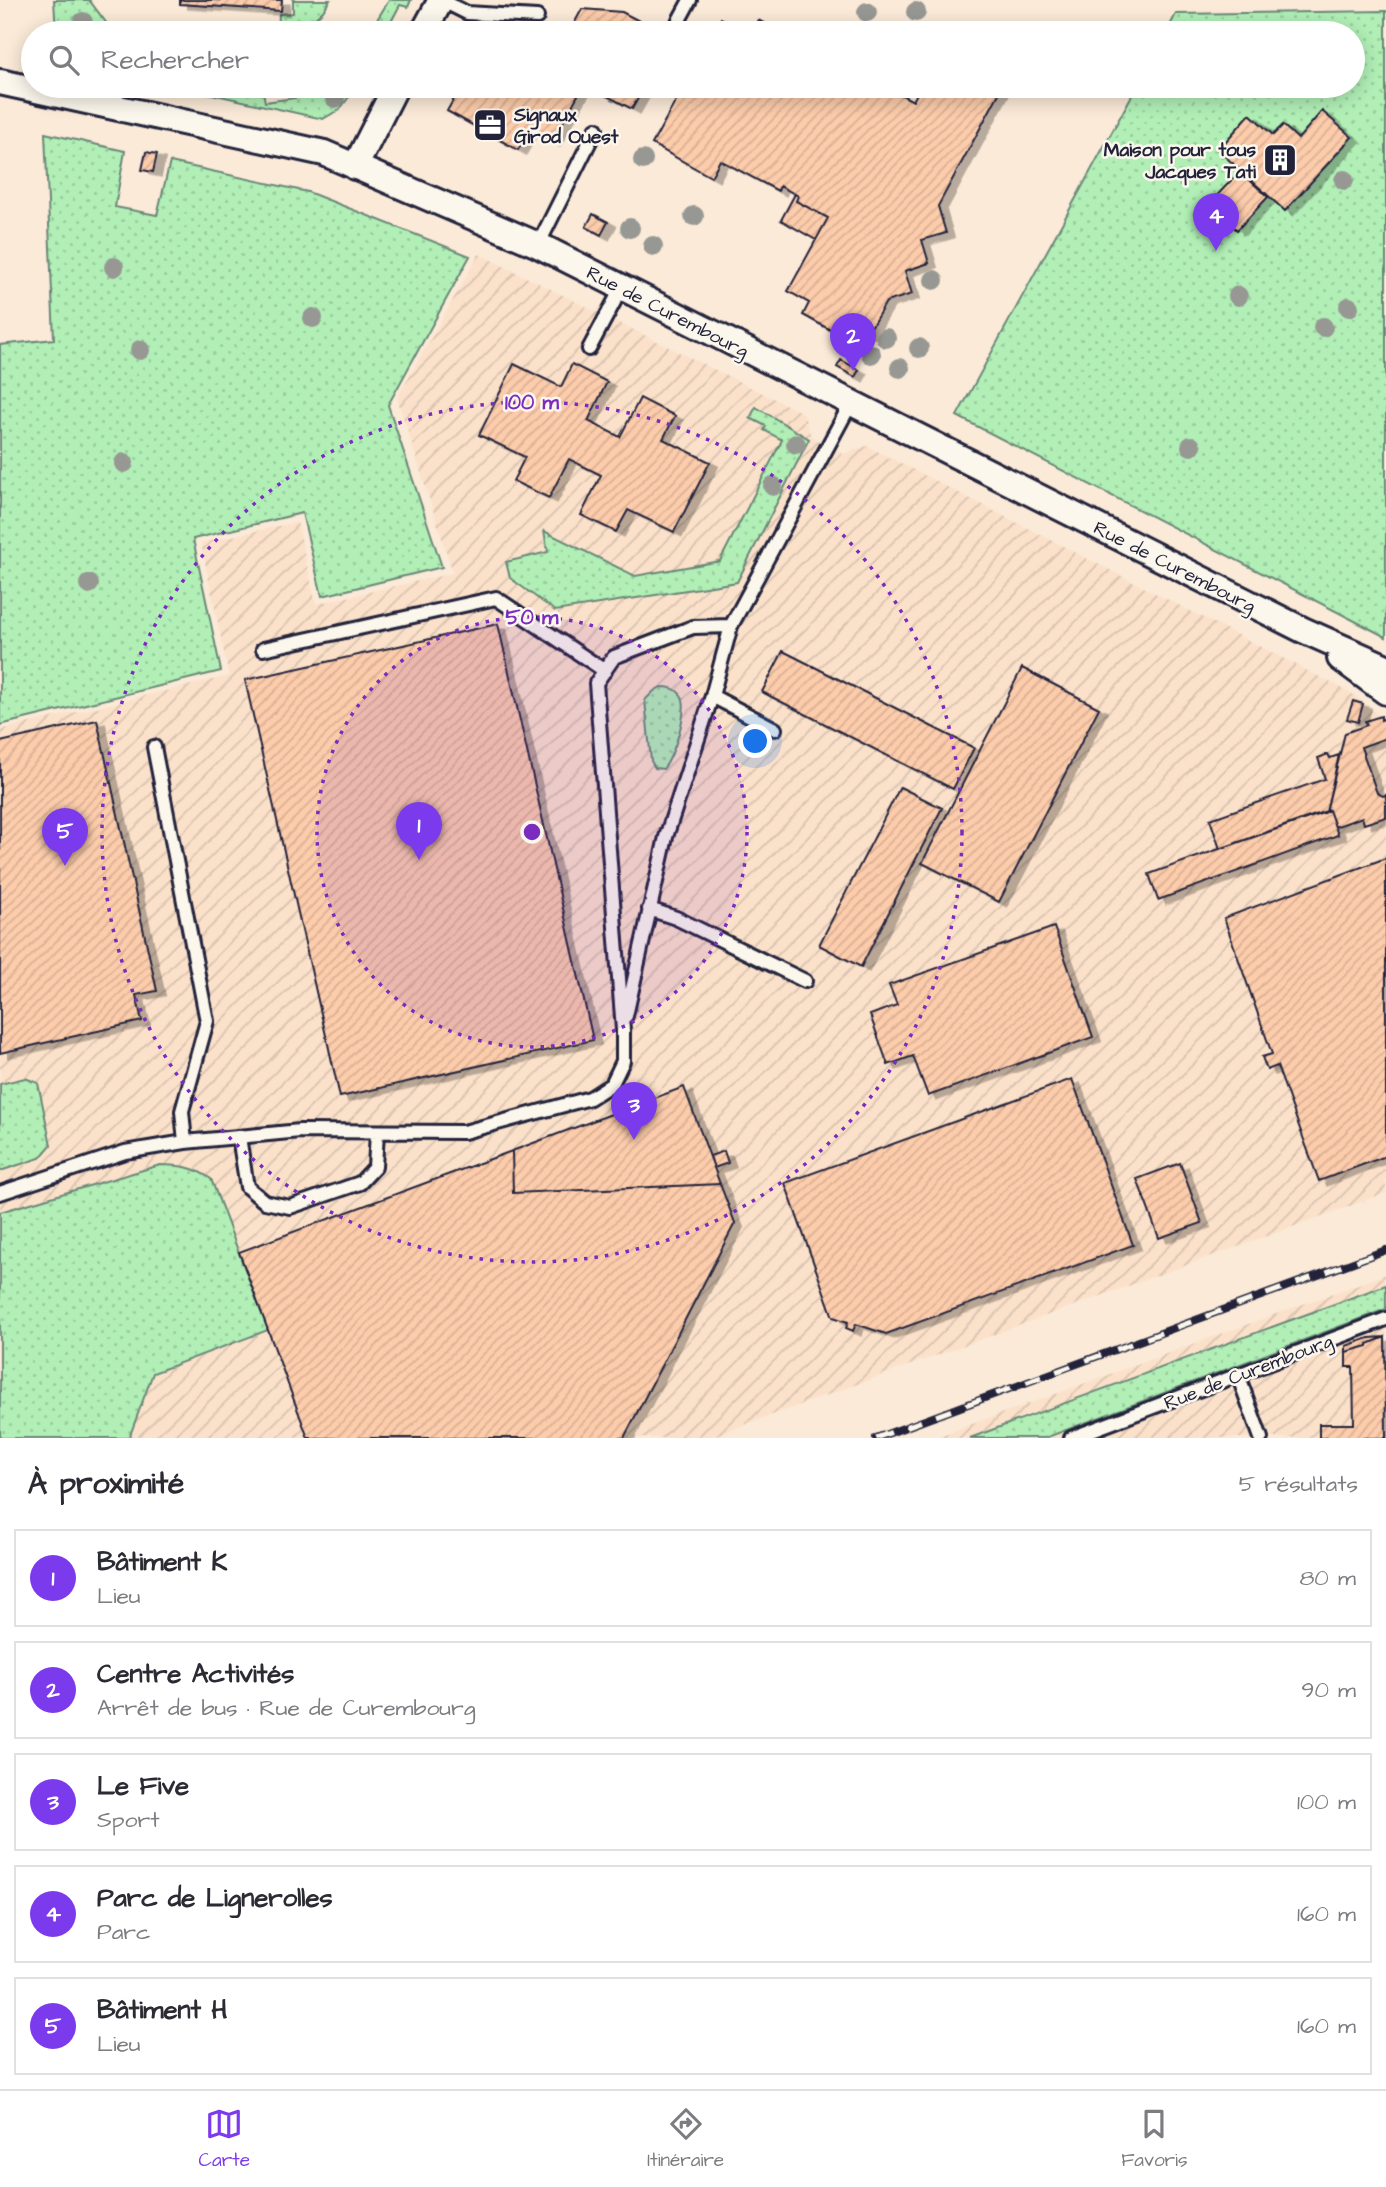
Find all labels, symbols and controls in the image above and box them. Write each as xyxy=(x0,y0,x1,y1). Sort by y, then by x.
search box xyxy=(21,21,1365,98)
icon: search xyxy=(45,41,83,79)
text: Rechercher xyxy=(101,42,249,78)
place label: Signaux Girod Ouest xyxy=(513,102,619,151)
office icon: Signaux Girod Ouest xyxy=(471,106,509,144)
place label: Maison pour tous Jacques Tati xyxy=(1104,137,1256,186)
building icon: Maison pour tous Jacques Tati xyxy=(1261,141,1299,179)
pin: 4 xyxy=(1193,193,1239,251)
street label: Rue de Curembourg xyxy=(581,260,753,366)
pin: 2 xyxy=(830,313,876,371)
text: 100 m xyxy=(505,388,560,417)
street label: Rue de Curembourg xyxy=(1088,515,1260,621)
text: 50 m xyxy=(506,603,559,632)
your location xyxy=(738,724,772,758)
pin: 1 xyxy=(396,802,442,860)
pin: 5 xyxy=(42,808,88,866)
centre of rings xyxy=(520,820,544,844)
pin: 3 xyxy=(611,1082,657,1140)
street label: Rue de Curembourg xyxy=(1160,1328,1337,1418)
text: À proximité xyxy=(28,1463,184,1505)
text: 5 résultats xyxy=(1239,1468,1358,1500)
text: Bâtiment K xyxy=(97,1544,227,1580)
text: 1 xyxy=(52,1562,54,1594)
text: 80 m xyxy=(1299,1562,1356,1594)
text: Lieu xyxy=(97,1580,141,1612)
text: Centre Activités xyxy=(97,1656,294,1692)
text: 2 xyxy=(46,1674,60,1706)
text: 90 m xyxy=(1301,1674,1356,1706)
text: Arrêt de bus · Rue de Curembourg xyxy=(97,1692,476,1724)
text: Le Five xyxy=(97,1768,189,1804)
text: 3 xyxy=(47,1786,59,1818)
text: 100 m xyxy=(1297,1786,1356,1818)
text: Sport xyxy=(97,1804,160,1836)
text: Parc de Lignerolles xyxy=(97,1880,333,1916)
text: 4 xyxy=(45,1898,61,1930)
text: 160 m xyxy=(1297,1898,1356,1930)
text: Parc xyxy=(97,1916,151,1948)
text: Bâtiment H xyxy=(97,1992,227,2028)
text: 5 xyxy=(45,2010,61,2042)
text: 160 m xyxy=(1297,2010,1356,2042)
text: Lieu xyxy=(97,2028,141,2060)
tab: Carte xyxy=(199,2105,250,2174)
tab: Itinéraire xyxy=(647,2105,724,2174)
tab: Favoris xyxy=(1121,2105,1187,2174)

